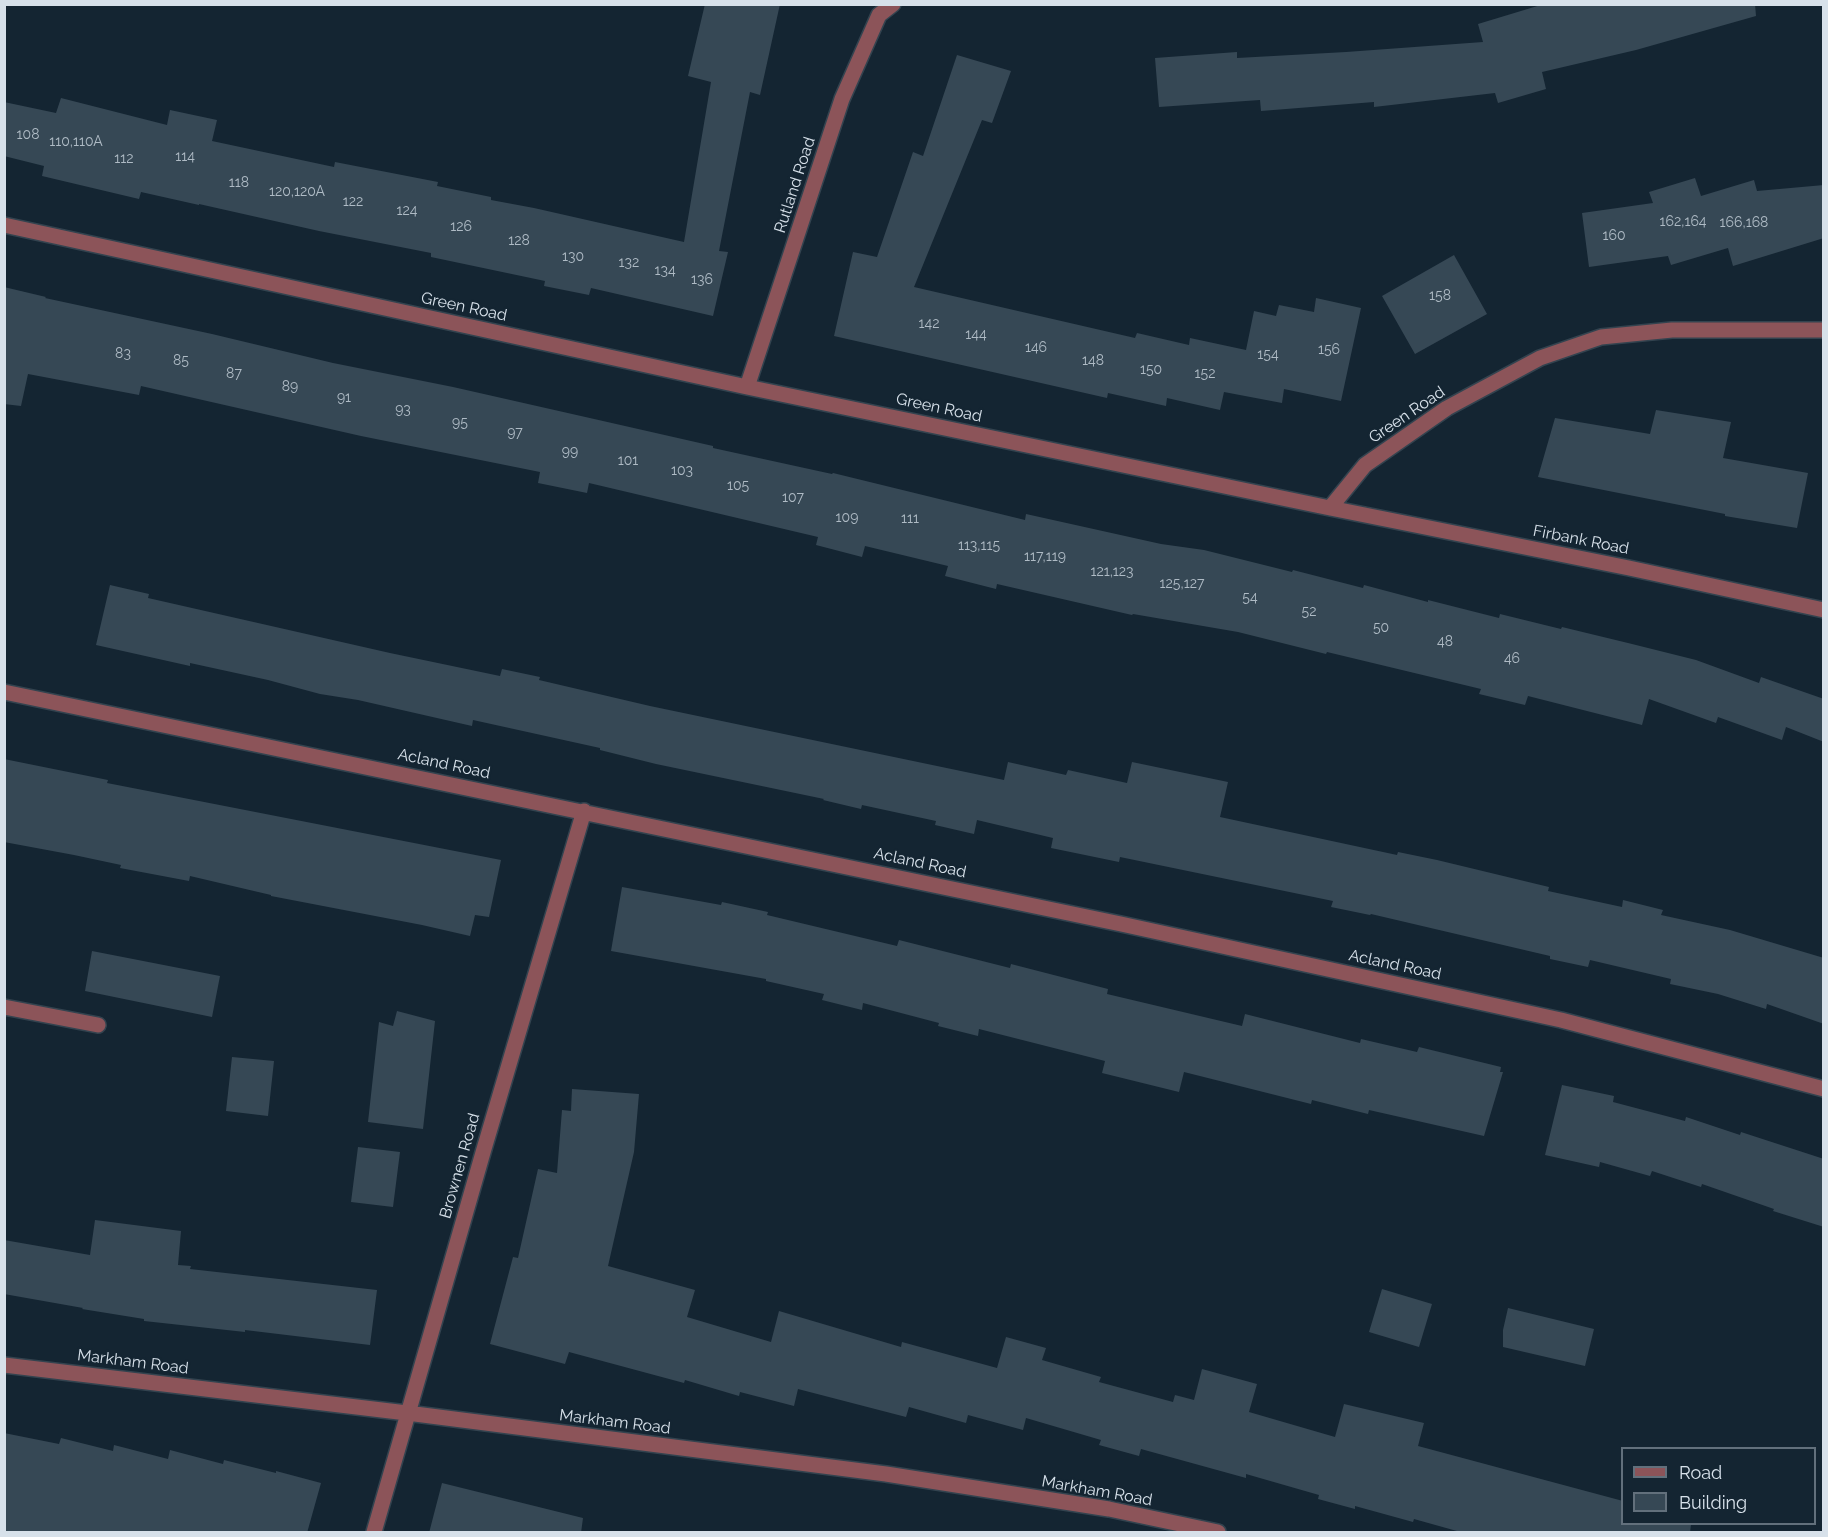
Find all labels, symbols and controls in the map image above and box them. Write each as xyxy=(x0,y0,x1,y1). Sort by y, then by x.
house number: 108 xyxy=(17,127,39,143)
house number: 110,110A xyxy=(49,134,103,150)
street label: Rutland Road xyxy=(770,134,820,236)
house number: 114 xyxy=(175,149,195,165)
house number: 112 xyxy=(114,151,134,167)
house number: 118 xyxy=(229,175,249,191)
house number: 120,120A xyxy=(269,184,325,200)
house number: 122 xyxy=(343,194,363,210)
house number: 124 xyxy=(397,203,417,219)
house number: 162,164 xyxy=(1660,214,1706,230)
house number: 166,168 xyxy=(1720,215,1768,231)
house number: 126 xyxy=(450,219,472,235)
house number: 160 xyxy=(1602,228,1626,244)
house number: 128 xyxy=(508,233,530,249)
house number: 130 xyxy=(562,249,584,265)
house number: 132 xyxy=(619,255,639,271)
house number: 134 xyxy=(654,263,676,279)
house number: 136 xyxy=(691,272,713,288)
house number: 158 xyxy=(1429,288,1451,304)
street label: Green Road xyxy=(419,289,509,325)
house number: 142 xyxy=(919,316,939,332)
house number: 144 xyxy=(965,327,987,343)
house number: 146 xyxy=(1025,340,1047,356)
house number: 156 xyxy=(1318,342,1340,358)
house number: 83 xyxy=(115,346,131,362)
house number: 154 xyxy=(1257,347,1279,363)
house number: 85 xyxy=(173,353,189,369)
house number: 148 xyxy=(1082,353,1104,369)
house number: 150 xyxy=(1140,362,1162,378)
house number: 87 xyxy=(226,366,242,382)
house number: 152 xyxy=(1195,366,1215,382)
house number: 89 xyxy=(282,379,298,395)
street label: Green Road xyxy=(1365,383,1449,447)
house number: 91 xyxy=(337,390,351,406)
street label: Green Road xyxy=(894,390,984,426)
house number: 93 xyxy=(395,402,411,418)
house number: 95 xyxy=(452,415,468,431)
house number: 97 xyxy=(507,425,523,441)
house number: 99 xyxy=(562,444,578,460)
house number: 101 xyxy=(618,453,638,469)
house number: 103 xyxy=(671,463,693,479)
house number: 105 xyxy=(727,478,749,494)
house number: 107 xyxy=(782,490,804,506)
house number: 109 xyxy=(836,510,858,526)
house number: 111 xyxy=(901,511,919,527)
street label: Firbank Road xyxy=(1531,521,1631,559)
house number: 113,115 xyxy=(958,538,1000,554)
house number: 117,119 xyxy=(1024,549,1066,565)
house number: 121,123 xyxy=(1090,564,1134,580)
house number: 125,127 xyxy=(1160,576,1204,592)
house number: 54 xyxy=(1242,590,1258,606)
house number: 52 xyxy=(1302,604,1316,620)
house number: 50 xyxy=(1373,620,1389,636)
house number: 48 xyxy=(1437,634,1453,650)
house number: 46 xyxy=(1504,651,1520,667)
street label: Acland Road xyxy=(396,745,492,783)
street label: Acland Road xyxy=(872,844,968,882)
street label: Acland Road xyxy=(1347,946,1443,984)
street label: Brownen Road xyxy=(436,1111,484,1221)
street label: Markham Road xyxy=(76,1346,190,1378)
street label: Markham Road xyxy=(558,1406,672,1438)
legend xyxy=(1621,1447,1816,1525)
text: Road xyxy=(1679,1462,1722,1483)
street label: Markham Road xyxy=(1040,1472,1154,1510)
text: Building xyxy=(1679,1492,1747,1513)

